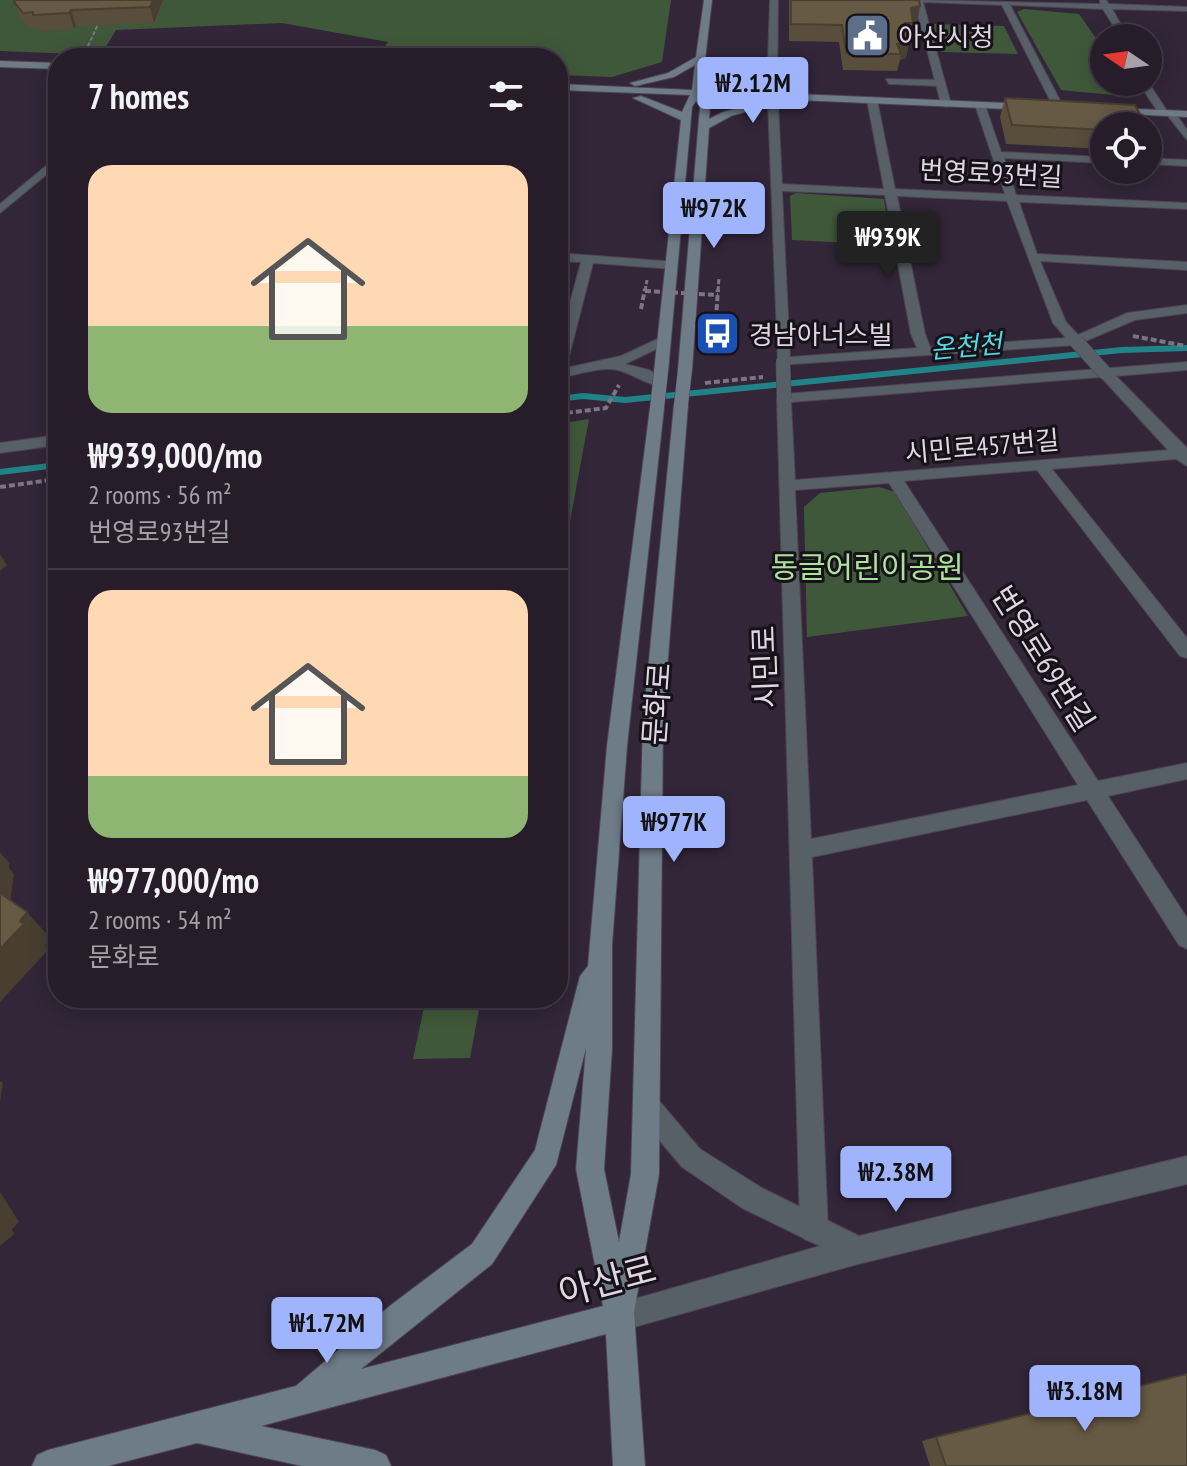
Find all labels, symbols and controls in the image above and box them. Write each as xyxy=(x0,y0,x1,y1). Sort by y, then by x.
public building icon: 아산시청 xyxy=(843,12,891,60)
place label: 아산시청 xyxy=(898,20,994,53)
north arrow xyxy=(1090,24,1162,96)
map controls xyxy=(1090,24,1162,184)
pin: ₩2.12M xyxy=(688,57,818,125)
text: ₩2.12M xyxy=(715,66,791,99)
text: 7 homes xyxy=(88,74,189,118)
icon: filters xyxy=(484,74,528,118)
button: locate xyxy=(1090,112,1162,184)
street label: 번영로93번길 xyxy=(919,153,1063,193)
pin: ₩972K xyxy=(658,182,770,250)
text: ₩972K xyxy=(681,191,747,224)
pin: ₩939K xyxy=(832,211,944,279)
icon: home xyxy=(236,217,380,361)
text: ₩939K xyxy=(855,220,921,253)
bus stop icon: 경남아너스빌 xyxy=(694,310,742,358)
place label: 경남아너스빌 xyxy=(749,318,893,351)
water label: 온천천 xyxy=(929,326,1006,366)
street label: 시민로457번길 xyxy=(904,423,1060,469)
text: ₩939,000/mo xyxy=(88,433,262,477)
text: 2 rooms · 56 m² xyxy=(88,478,232,511)
text: 번영로93번길 xyxy=(88,515,231,548)
park label: 동글어린이공원 xyxy=(770,547,964,586)
street label: 번영로69번길 xyxy=(984,578,1104,738)
street label: 시민로 xyxy=(743,625,785,709)
icon: home xyxy=(236,642,380,786)
street label: 문화로 xyxy=(634,661,678,747)
pin: ₩977K xyxy=(618,796,730,864)
text: ₩977K xyxy=(641,805,707,838)
text: ₩977,000/mo xyxy=(88,858,259,902)
text: 2 rooms · 54 m² xyxy=(88,903,232,936)
text: 문화로 xyxy=(88,940,160,973)
pin: ₩2.38M xyxy=(831,1146,961,1214)
text: ₩2.38M xyxy=(858,1155,934,1188)
street label: 아산로 xyxy=(553,1244,661,1316)
pin: ₩1.72M xyxy=(262,1297,392,1365)
text: ₩1.72M xyxy=(289,1306,365,1339)
pin: ₩3.18M xyxy=(1020,1365,1150,1433)
text: ₩3.18M xyxy=(1047,1374,1123,1407)

